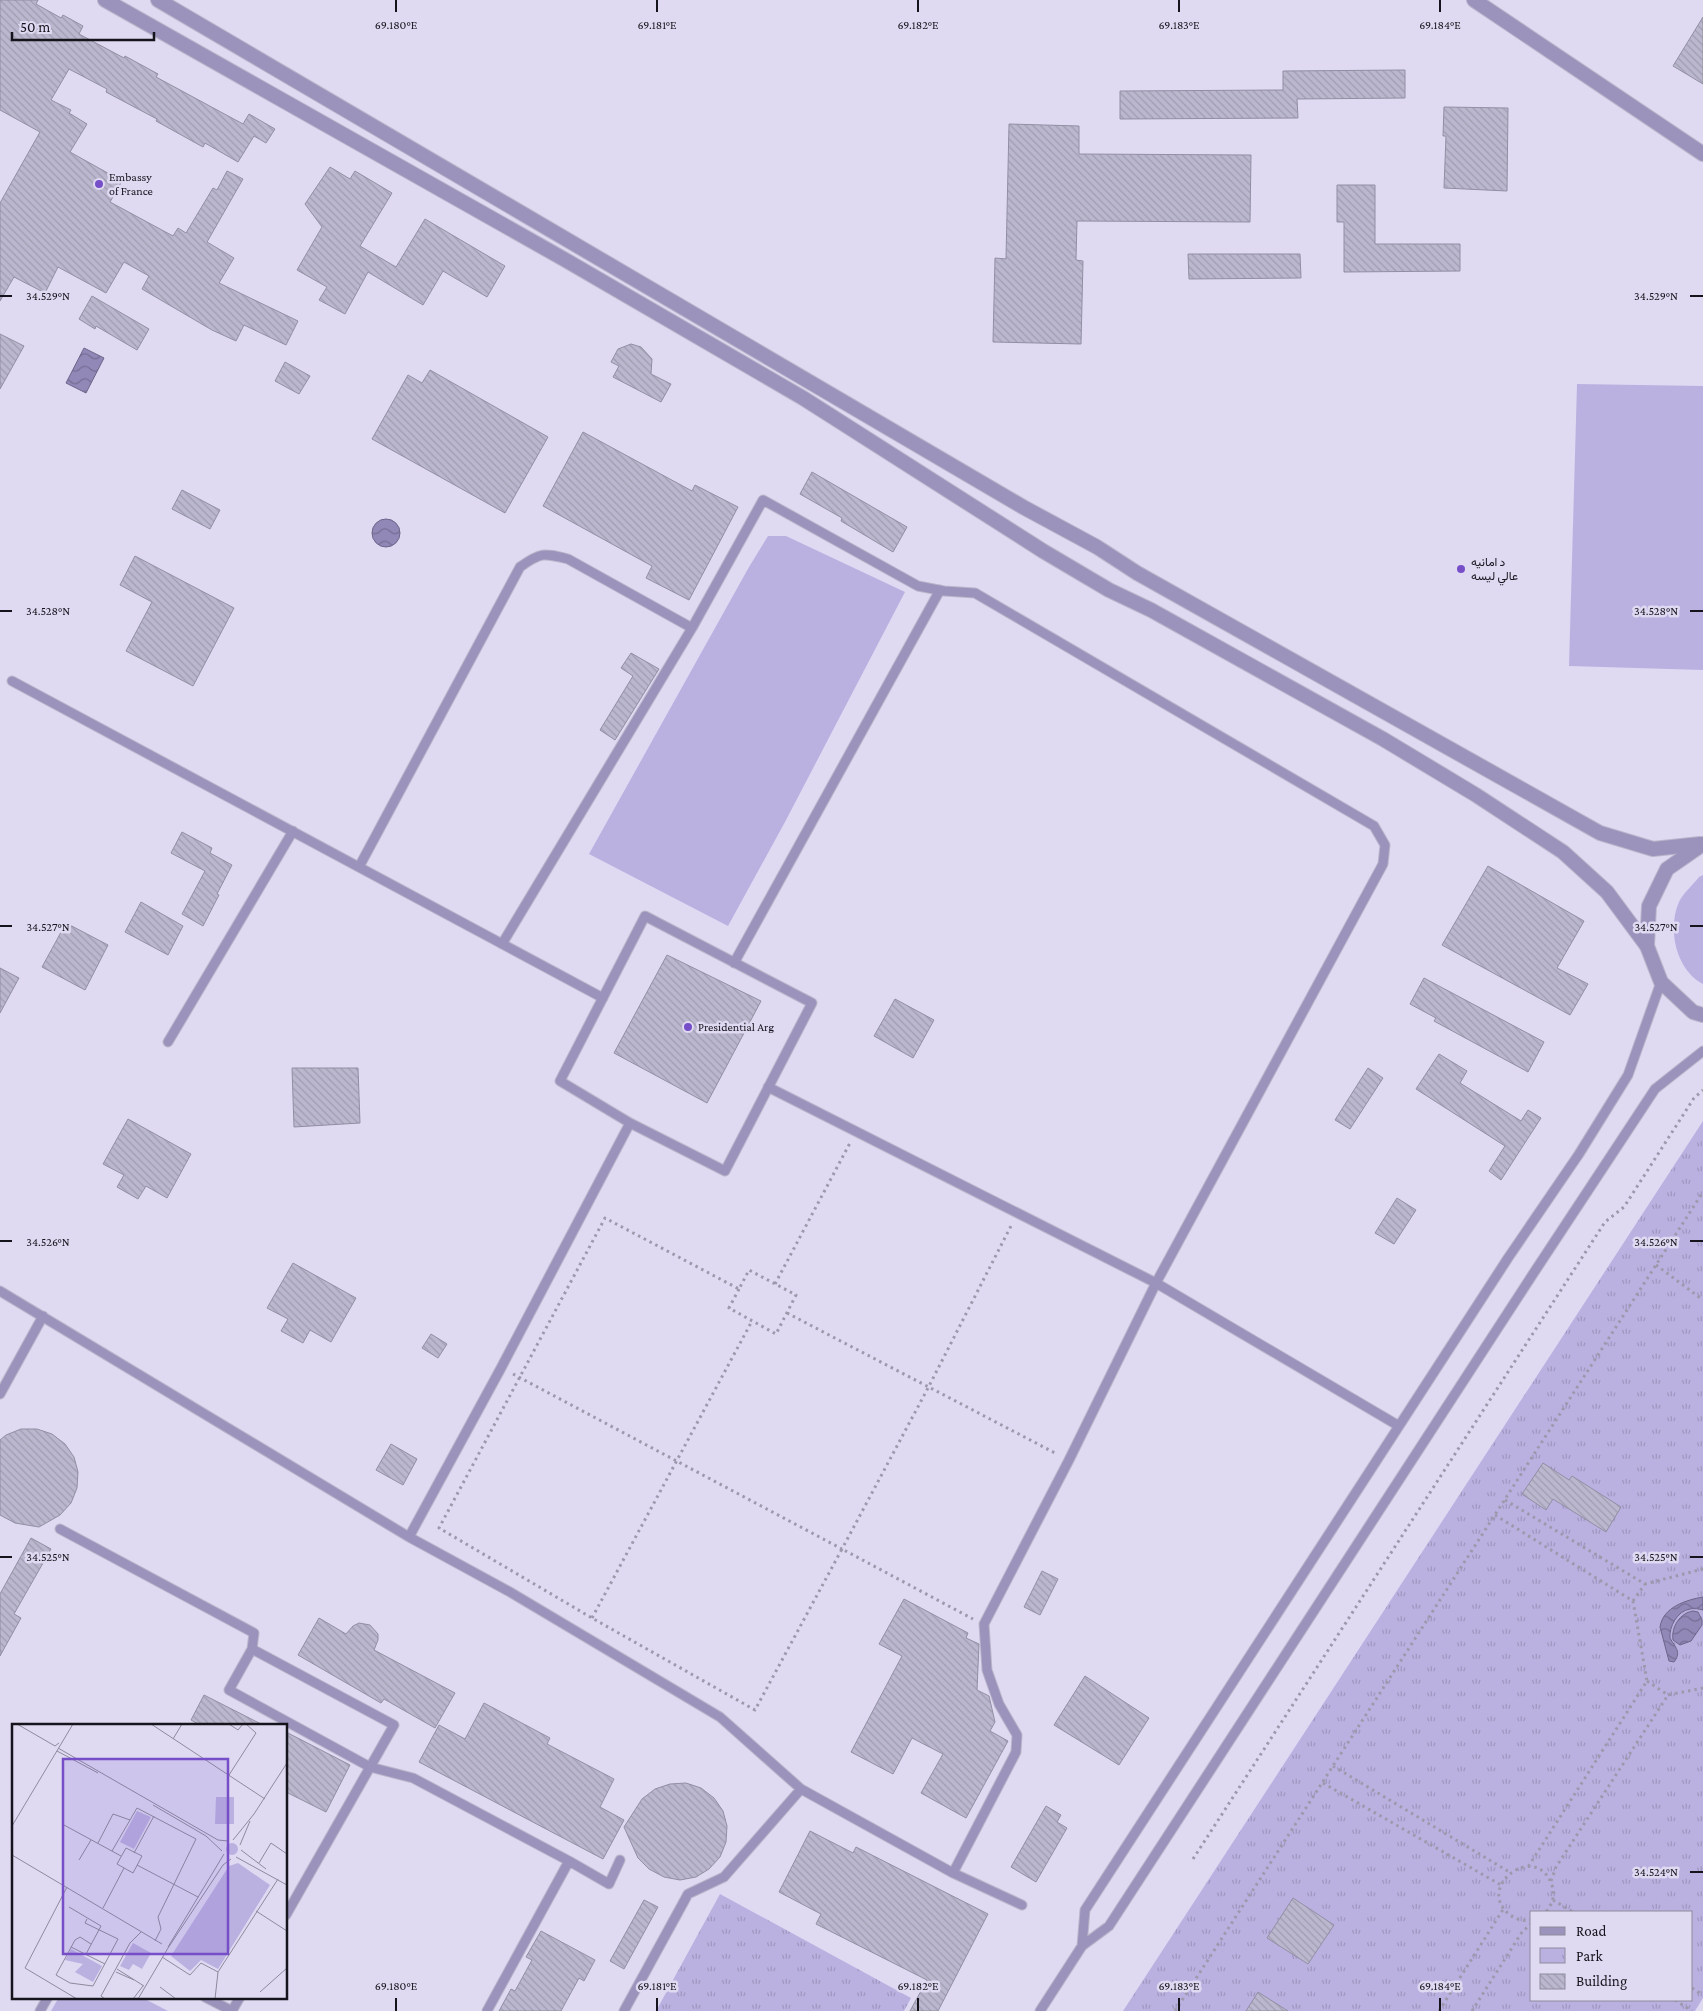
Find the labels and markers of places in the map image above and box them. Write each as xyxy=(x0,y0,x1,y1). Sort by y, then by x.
place label: Embassy of France xyxy=(109,170,153,198)
marker: Embassy of France xyxy=(93,178,105,190)
place label: د امانیه عالي لیسه xyxy=(1471,555,1518,586)
marker: د امانیه عالي لیسه xyxy=(1455,563,1467,575)
place label: Presidential Arg xyxy=(698,1020,774,1034)
marker: Presidential Arg xyxy=(682,1021,694,1033)

